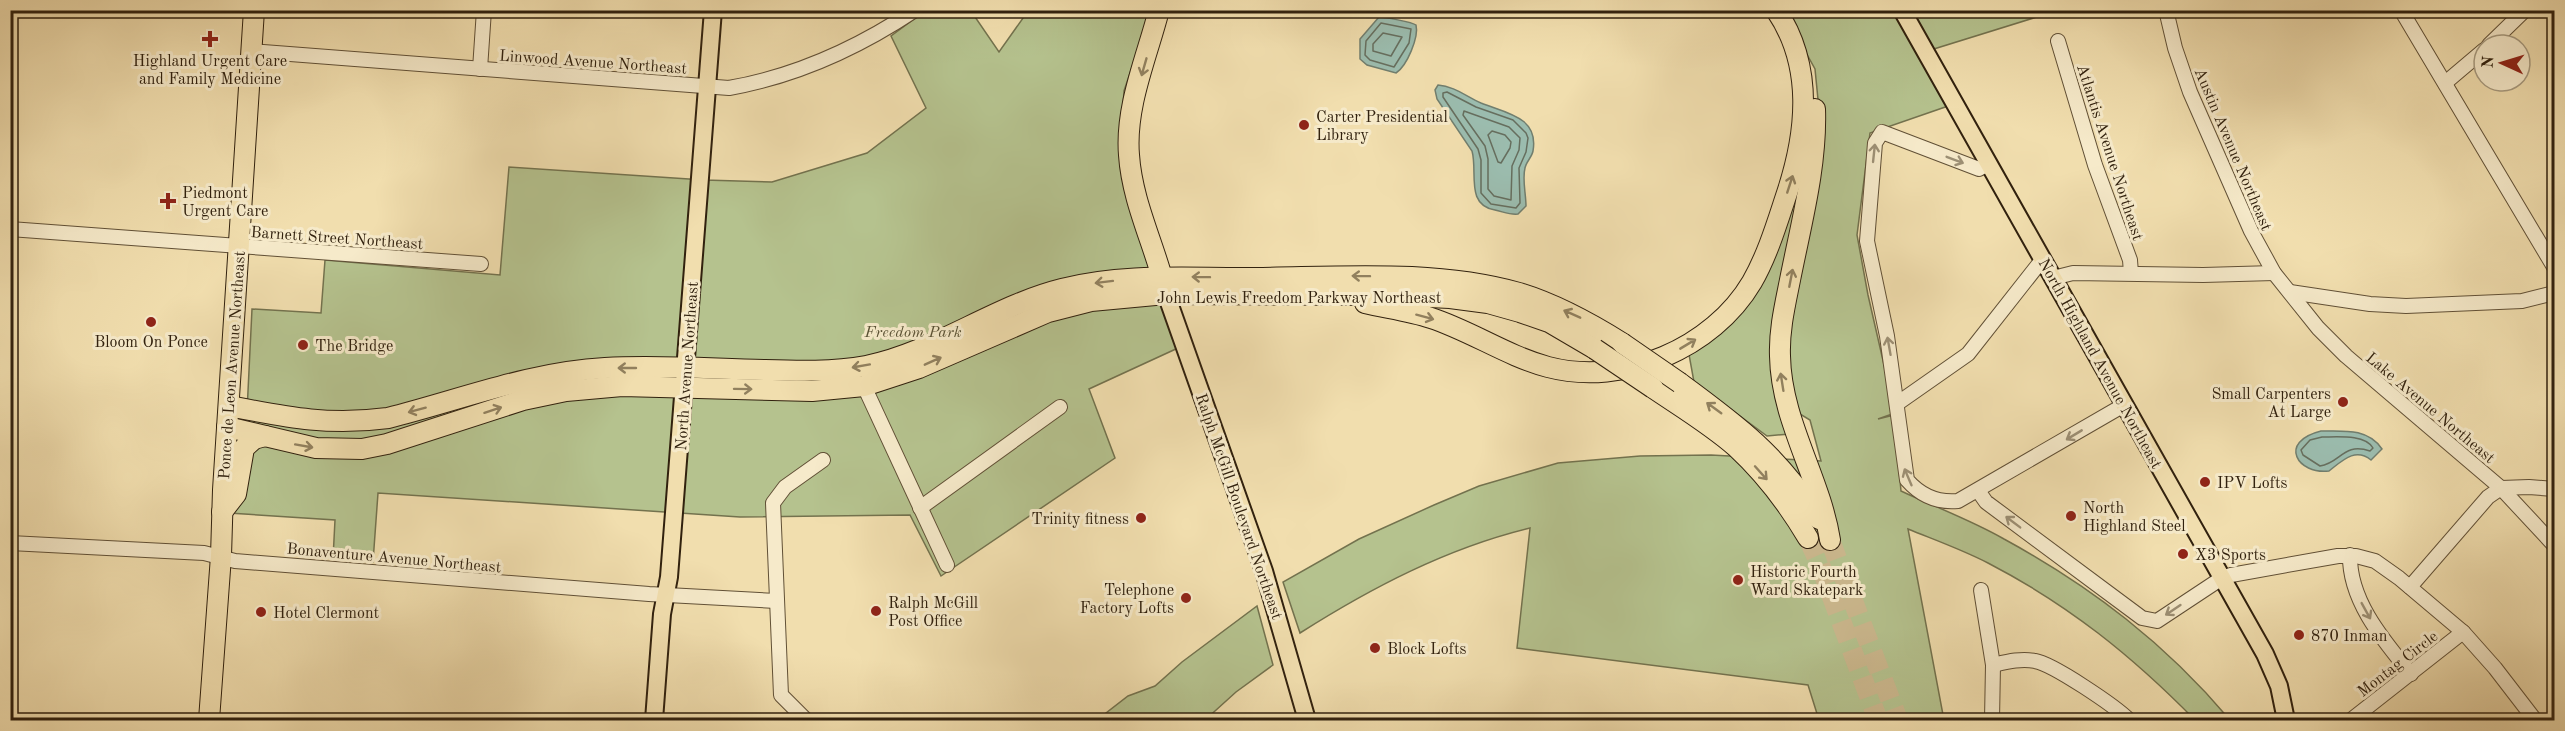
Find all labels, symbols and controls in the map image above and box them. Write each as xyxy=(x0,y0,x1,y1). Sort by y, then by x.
marker: Highland Urgent Care and Family Medicine xyxy=(201,30,219,48)
north arrow xyxy=(2472,33,2532,93)
street label: Linwood Avenue Northeast xyxy=(498,48,688,78)
place label: Highland Urgent Care and Family Medicine xyxy=(133,54,287,88)
text: N xyxy=(2481,55,2497,69)
one-way arrow xyxy=(1138,57,1149,76)
street label: Atlantis Avenue Northeast xyxy=(2073,63,2145,243)
street label: Austin Avenue Northeast xyxy=(2191,66,2274,234)
place label: Carter Presidential Library xyxy=(1316,110,1448,144)
marker: Carter Presidential Library xyxy=(1297,118,1311,132)
one-way arrow xyxy=(1869,144,1880,164)
one-way arrow xyxy=(1945,155,1964,166)
one-way arrow xyxy=(1785,175,1796,194)
place label: Piedmont Urgent Care xyxy=(182,186,268,220)
marker: Piedmont Urgent Care xyxy=(159,192,177,210)
street label: Barnett Street Northeast xyxy=(250,225,424,253)
street label: Ponce de Leon Avenue Northeast xyxy=(217,250,249,480)
street label: North Highland Avenue Northeast xyxy=(2035,256,2164,472)
one-way arrow xyxy=(1786,268,1797,288)
one-way arrow xyxy=(1192,271,1212,283)
one-way arrow xyxy=(1352,271,1372,282)
one-way arrow xyxy=(1094,276,1114,287)
street label: North Avenue Northeast xyxy=(674,280,702,451)
street label: John Lewis Freedom Parkway Northeast xyxy=(1157,291,1442,307)
one-way arrow xyxy=(1563,308,1581,320)
one-way arrow xyxy=(1415,311,1434,323)
marker: Bloom On Ponce xyxy=(144,315,158,329)
park label: Freedom Park xyxy=(863,325,962,341)
place label: Bloom On Ponce xyxy=(94,335,208,351)
one-way arrow xyxy=(1883,336,1894,356)
marker: The Bridge xyxy=(296,338,310,352)
one-way arrow xyxy=(1679,338,1696,350)
place label: The Bridge xyxy=(315,339,393,355)
street label: Lake Avenue Northeast xyxy=(2362,350,2498,467)
one-way arrow xyxy=(924,355,942,367)
one-way arrow xyxy=(852,361,872,372)
one-way arrow xyxy=(618,362,638,374)
one-way arrow xyxy=(1777,373,1788,393)
one-way arrow xyxy=(732,383,752,395)
place label: Small Carpenters At Large xyxy=(2211,387,2331,421)
street label: Ralph McGill Boulevard Northeast xyxy=(1192,392,1285,622)
marker: Small Carpenters At Large xyxy=(2336,395,2350,409)
one-way arrow xyxy=(1706,402,1722,414)
one-way arrow xyxy=(483,404,502,415)
one-way arrow xyxy=(407,405,426,417)
one-way arrow xyxy=(2066,429,2083,441)
one-way arrow xyxy=(294,441,314,452)
one-way arrow xyxy=(1754,465,1768,480)
one-way arrow xyxy=(1902,468,1913,486)
marker: IPV Lofts xyxy=(2198,475,2212,489)
place label: IPV Lofts xyxy=(2217,476,2288,492)
place label: North Highland Steel xyxy=(2083,501,2186,535)
marker: North Highland Steel xyxy=(2064,509,2078,523)
marker: Trinity fitness xyxy=(1134,511,1148,525)
place label: Trinity fitness xyxy=(1031,512,1129,528)
one-way arrow xyxy=(2006,516,2022,528)
street label: Bonaventure Avenue Northeast xyxy=(286,542,502,576)
marker: X3 Sports xyxy=(2176,547,2190,561)
place label: X3 Sports xyxy=(2195,548,2266,564)
place label: Historic Fourth Ward Skatepark xyxy=(1750,565,1863,599)
marker: Historic Fourth Ward Skatepark xyxy=(1731,573,1745,587)
place label: Telephone Factory Lofts xyxy=(1080,583,1174,617)
marker: Telephone Factory Lofts xyxy=(1179,591,1193,605)
place label: Ralph McGill Post Office xyxy=(888,596,978,630)
one-way arrow xyxy=(2360,602,2372,619)
marker: Ralph McGill Post Office xyxy=(869,604,883,618)
one-way arrow xyxy=(2165,604,2182,616)
marker: Hotel Clermont xyxy=(254,605,268,619)
place label: Hotel Clermont xyxy=(273,606,380,622)
marker: 870 Inman xyxy=(2292,628,2306,642)
street label: Montag Circle xyxy=(2355,628,2441,701)
place label: 870 Inman xyxy=(2311,629,2388,645)
marker: Block Lofts xyxy=(1368,641,1382,655)
place label: Block Lofts xyxy=(1387,642,1467,658)

